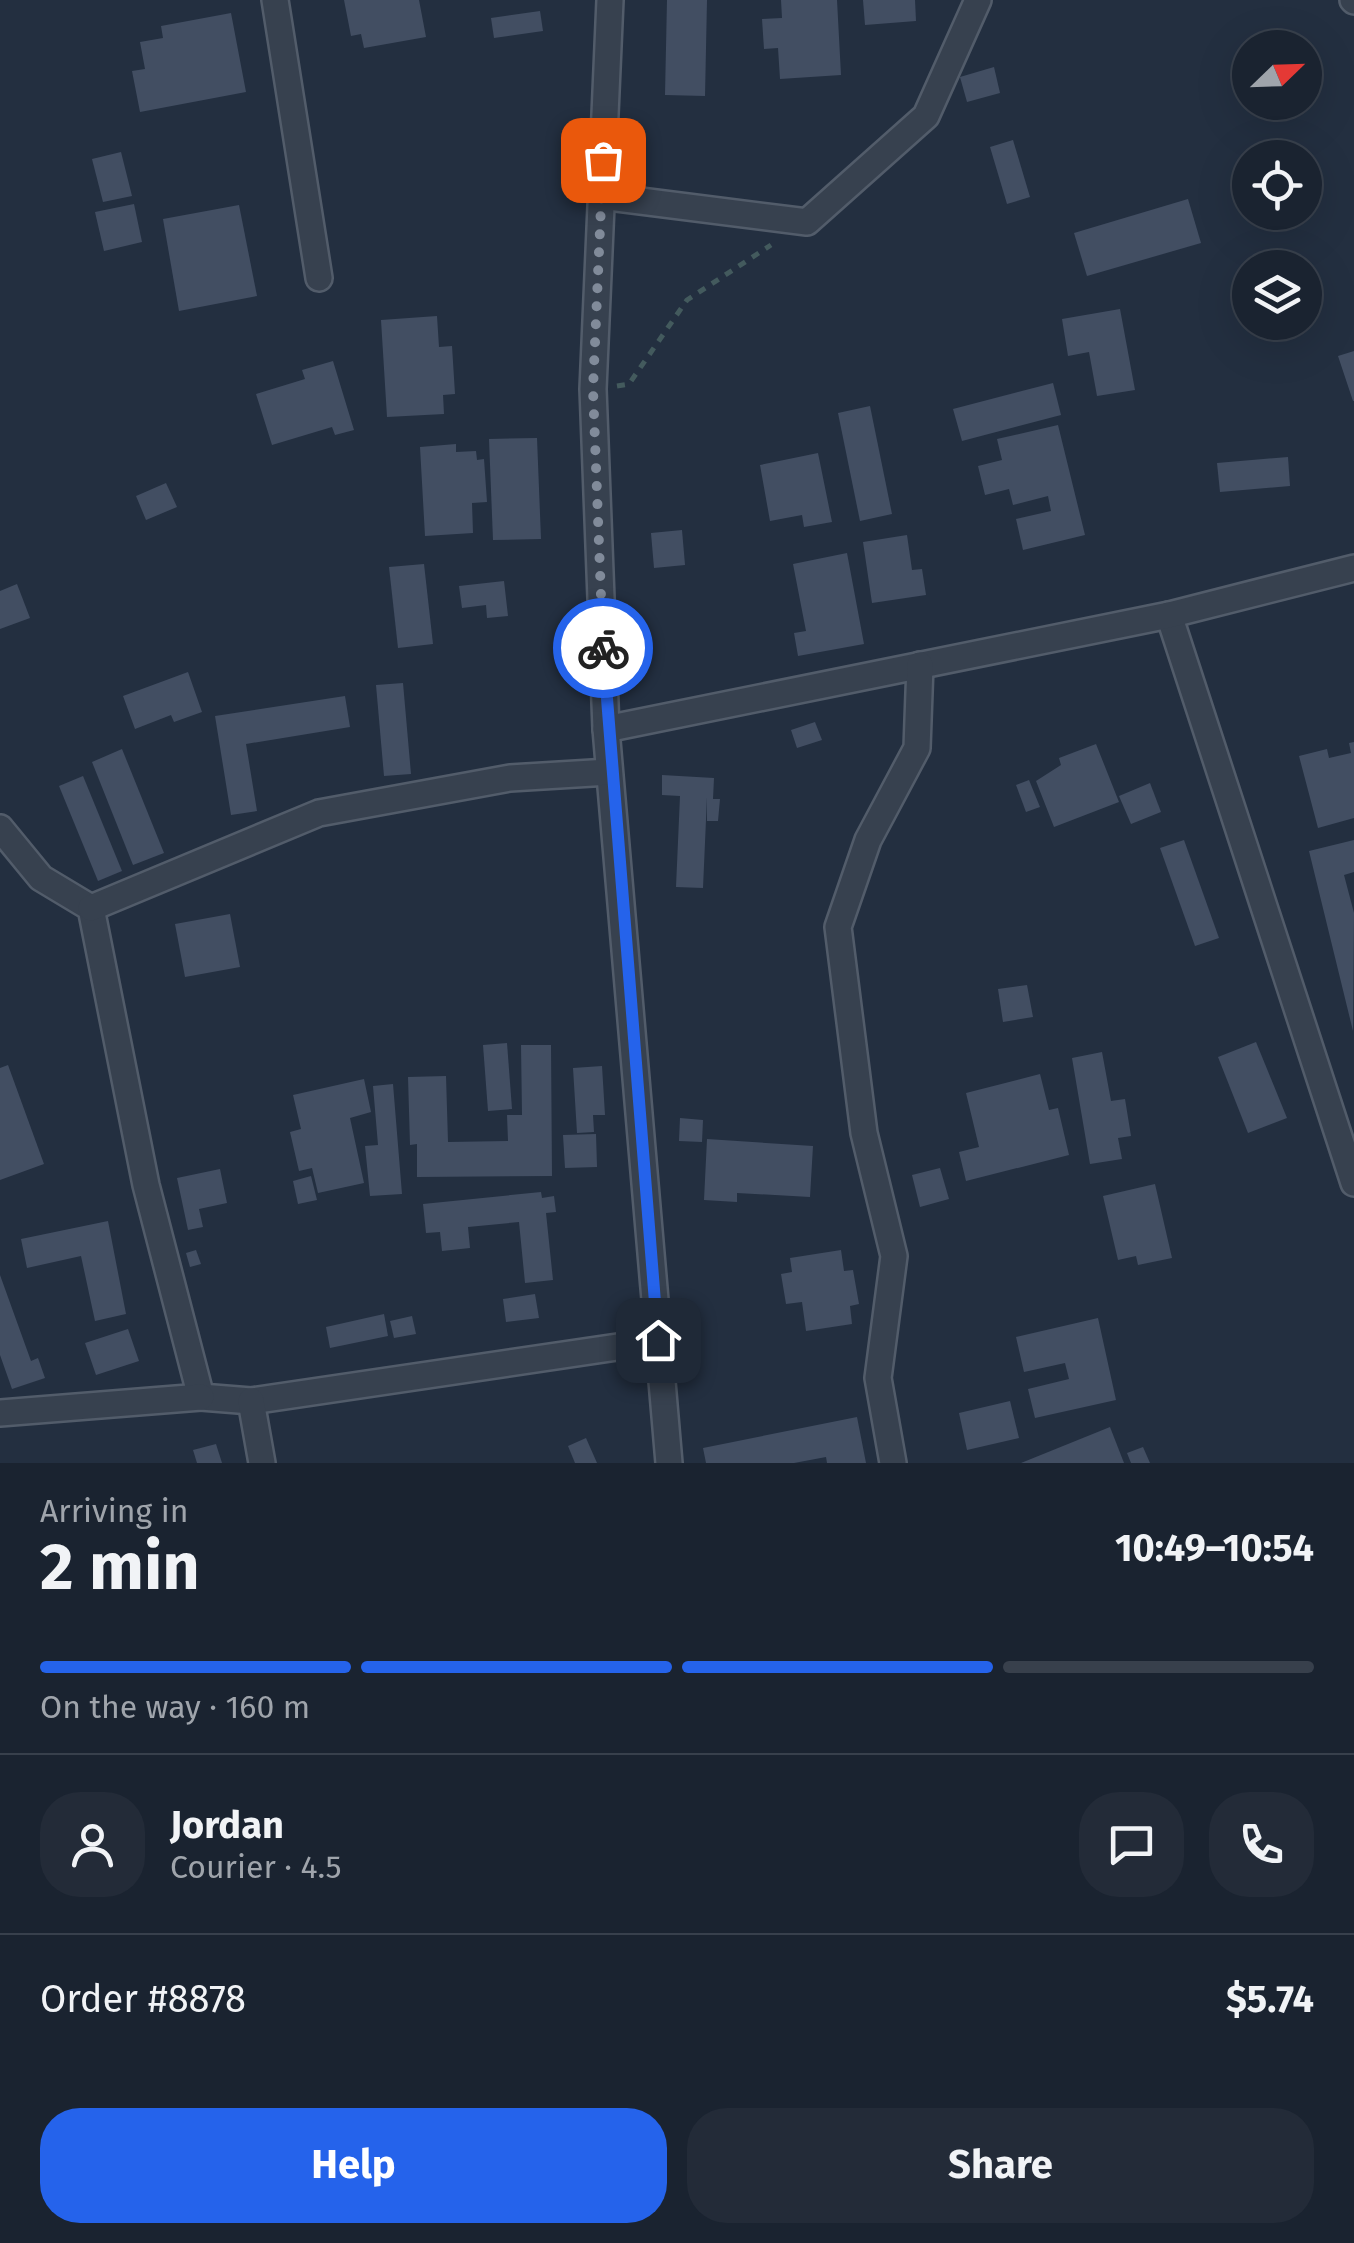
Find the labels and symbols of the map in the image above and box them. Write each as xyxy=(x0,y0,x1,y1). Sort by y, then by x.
north arrow xyxy=(1232,30,1322,120)
pin xyxy=(561,118,646,203)
courier xyxy=(553,598,653,698)
pin xyxy=(616,1298,701,1383)

